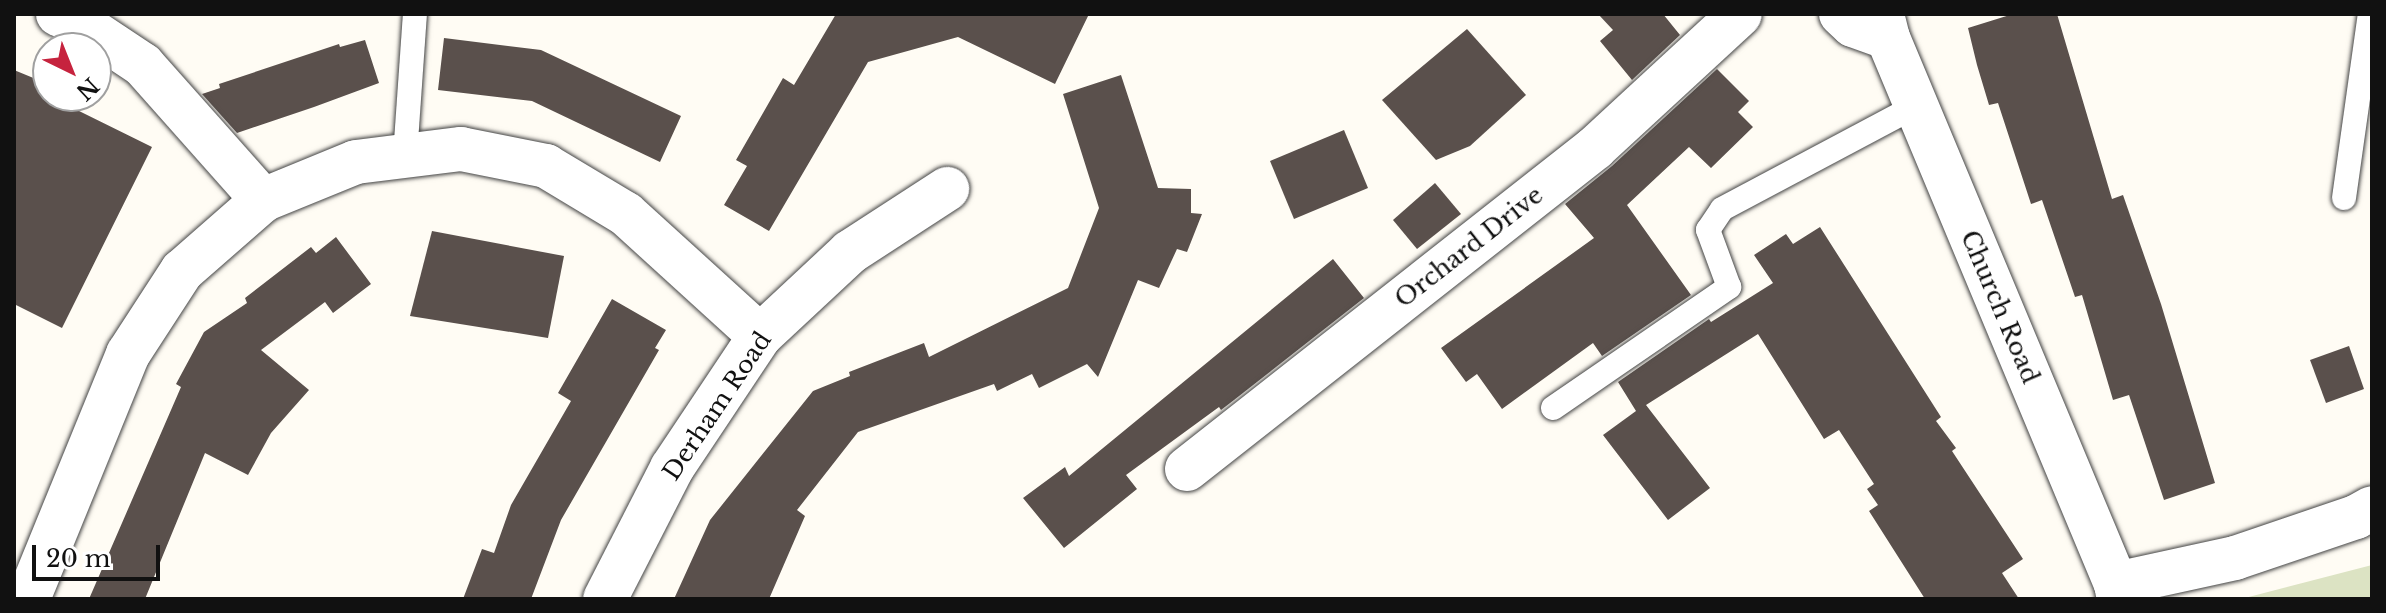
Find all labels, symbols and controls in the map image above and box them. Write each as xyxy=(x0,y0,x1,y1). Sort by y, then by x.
north arrow xyxy=(32,32,112,112)
text: N xyxy=(71,72,104,105)
street label: Orchard Drive xyxy=(1389,180,1549,314)
street label: Church Road xyxy=(1955,226,2045,388)
street label: Derham Road xyxy=(657,326,777,486)
scale bar xyxy=(36,529,164,579)
text: 20 m xyxy=(46,544,111,573)

